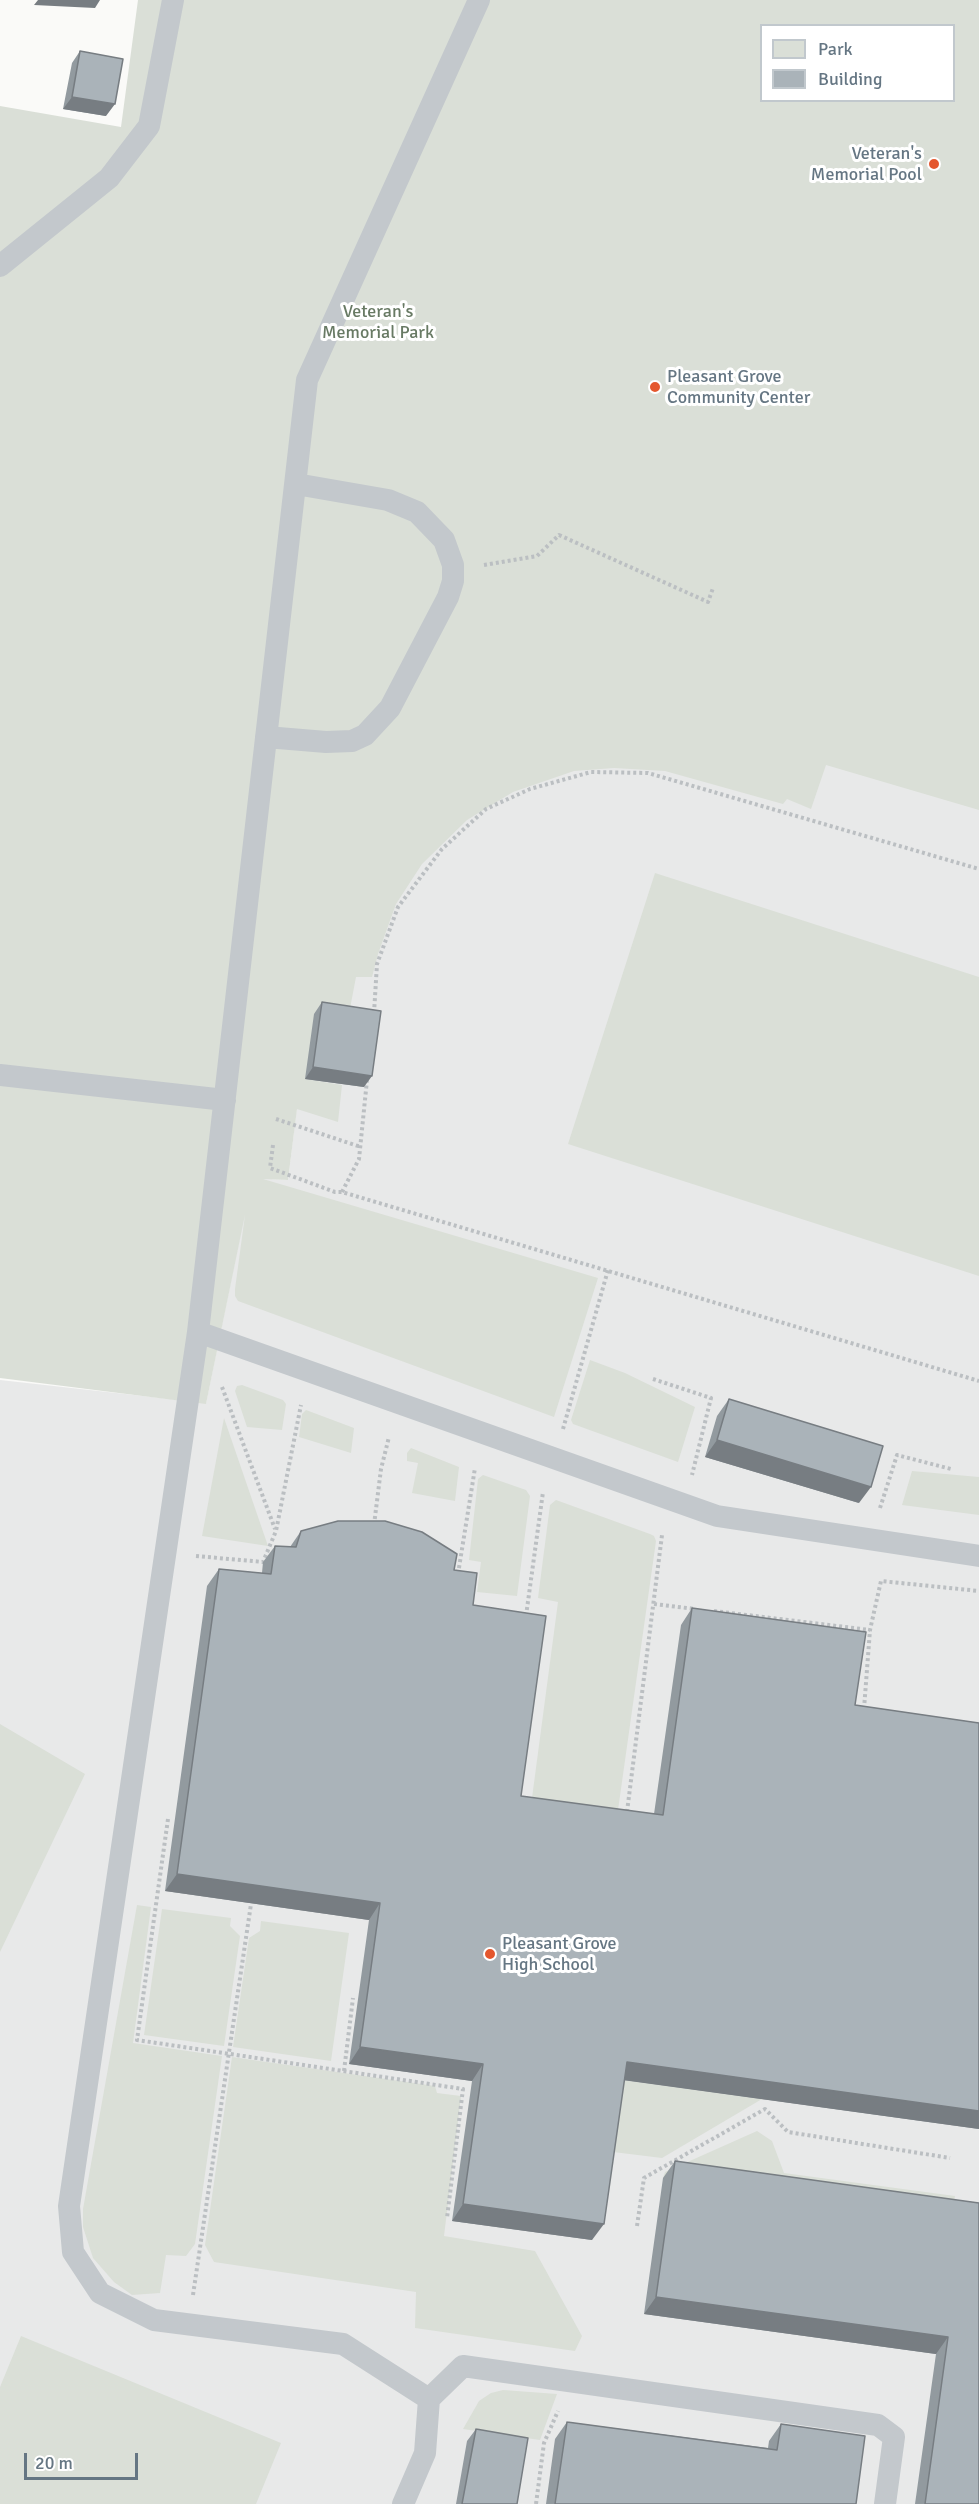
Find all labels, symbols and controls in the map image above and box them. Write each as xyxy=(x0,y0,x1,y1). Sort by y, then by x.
legend xyxy=(760,24,955,102)
text: Park xyxy=(818,38,853,60)
text: Building xyxy=(818,68,882,90)
place label: Veteran's Memorial Pool xyxy=(811,143,922,186)
marker: Veteran's Memorial Pool xyxy=(927,157,941,171)
park label: Veteran's Memorial Park xyxy=(322,301,434,344)
place label: Pleasant Grove Community Center xyxy=(667,366,810,409)
marker: Pleasant Grove Community Center xyxy=(648,380,662,394)
place label: Pleasant Grove High School xyxy=(502,1933,617,1976)
marker: Pleasant Grove High School xyxy=(483,1947,497,1961)
scale bar xyxy=(27,2441,141,2479)
text: 20 m xyxy=(35,2452,73,2474)

